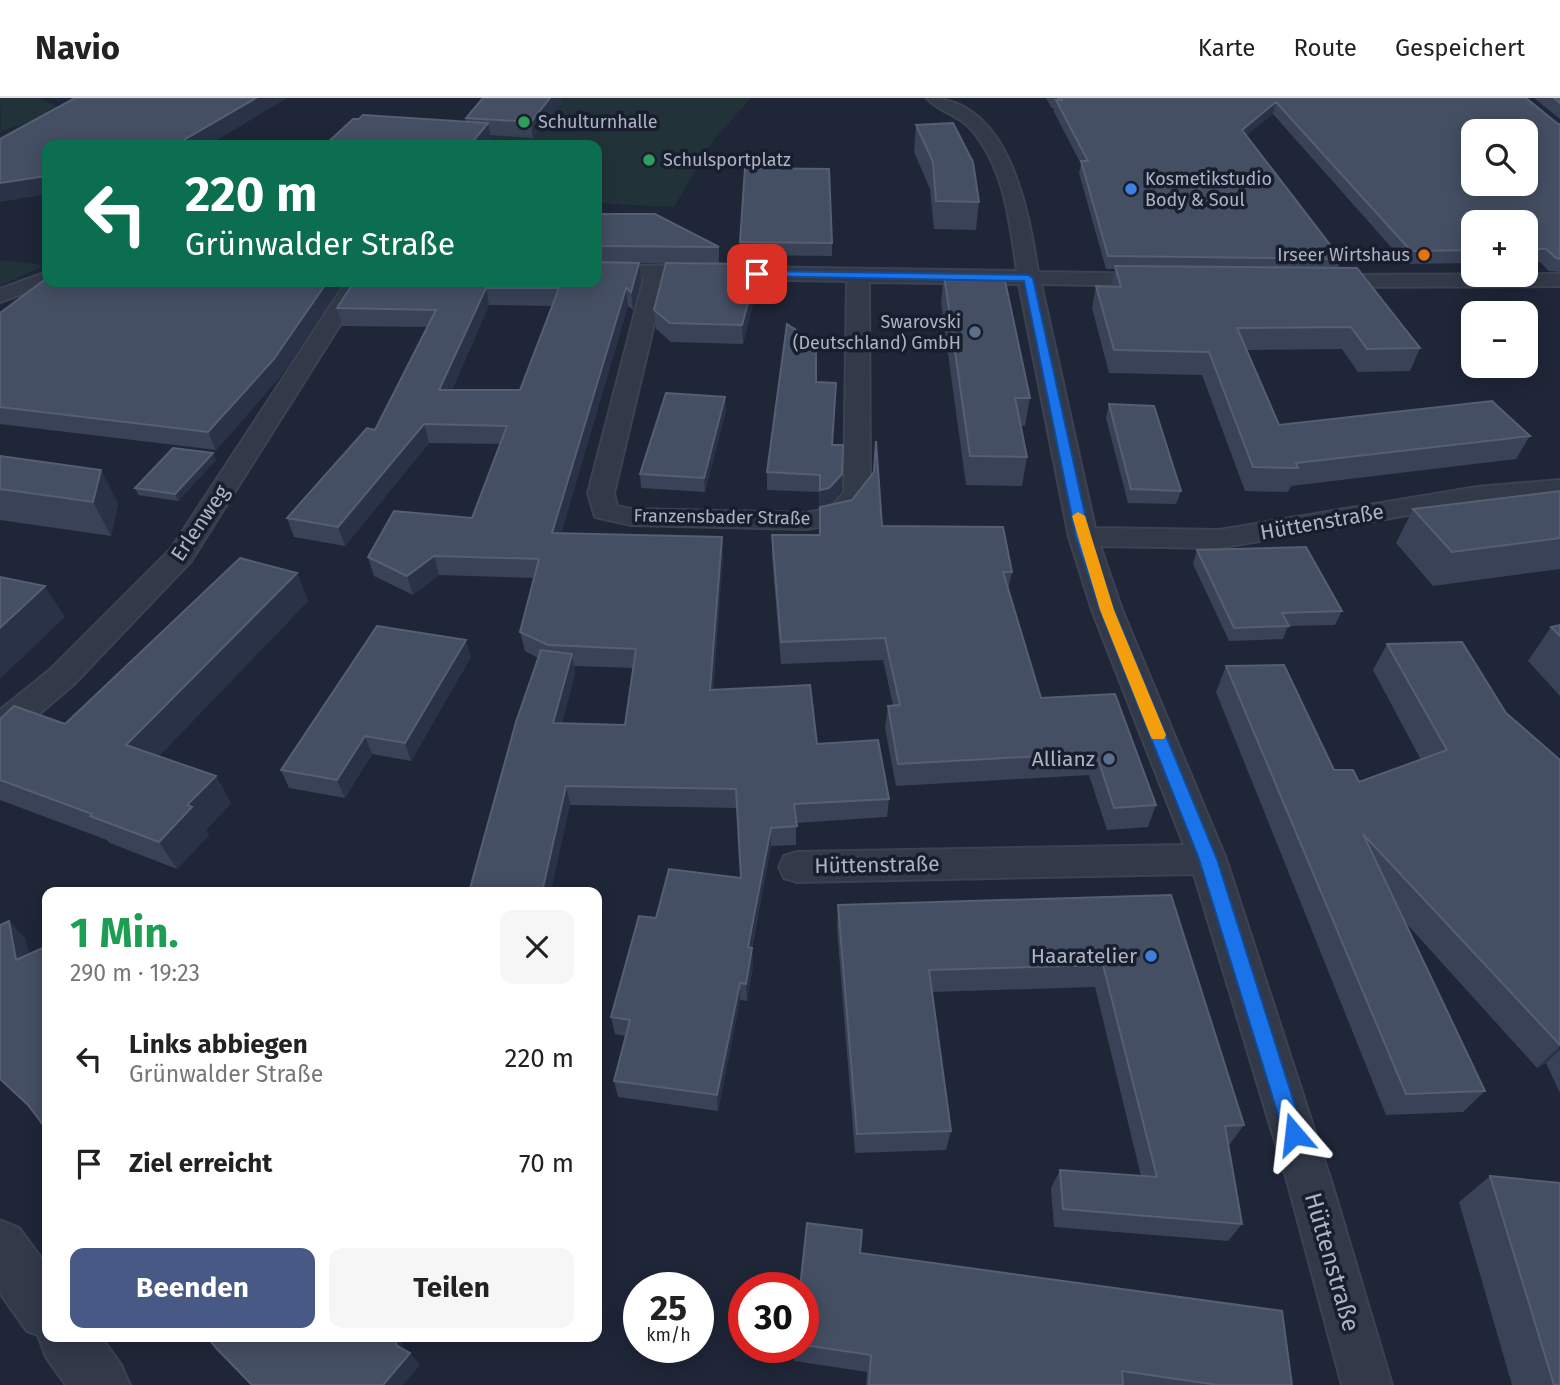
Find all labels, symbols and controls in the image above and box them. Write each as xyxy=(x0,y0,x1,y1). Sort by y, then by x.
text: Navio xyxy=(35,28,120,68)
text: Karte xyxy=(1198,34,1255,62)
text: Route xyxy=(1293,34,1357,62)
text: Gespeichert xyxy=(1395,34,1525,62)
place label: Schulturnhalle xyxy=(538,111,658,133)
marker: Schulturnhalle xyxy=(516,114,532,130)
map controls xyxy=(1461,119,1538,378)
button: search xyxy=(1461,119,1538,196)
place label: Schulsportplatz xyxy=(663,149,791,171)
marker: Schulsportplatz xyxy=(641,152,657,168)
text: 220 m xyxy=(185,165,317,224)
icon: left xyxy=(70,168,161,259)
place label: Kosmetikstudio Body & Soul xyxy=(1145,168,1272,211)
marker: Kosmetikstudio Body & Soul xyxy=(1123,181,1139,197)
button: + xyxy=(1461,210,1538,287)
text: Grünwalder Straße xyxy=(185,225,455,263)
pin xyxy=(727,244,787,304)
place label: Irseer Wirtshaus xyxy=(1277,244,1410,266)
marker: Irseer Wirtshaus xyxy=(1416,247,1432,263)
icon: arrive xyxy=(738,255,776,293)
button: − xyxy=(1461,301,1538,378)
place label: Swarovski (Deutschland) GmbH xyxy=(793,311,961,354)
marker: Swarovski (Deutschland) GmbH xyxy=(967,324,983,340)
street label: Erlenweg xyxy=(165,480,235,566)
street label: Hüttenstraße xyxy=(1258,498,1386,546)
street label: Franzensbader Straße xyxy=(633,504,811,530)
place label: Allianz xyxy=(1032,746,1095,772)
marker: Allianz xyxy=(1101,751,1117,767)
street label: Hüttenstraße xyxy=(814,851,940,879)
text: 1 Min. xyxy=(70,908,179,958)
button: close xyxy=(500,910,574,984)
place label: Haaratelier xyxy=(1031,943,1137,969)
marker: Haaratelier xyxy=(1143,948,1159,964)
text: 290 m · 19:23 xyxy=(70,959,200,987)
text: Links abbiegen xyxy=(129,1029,308,1060)
icon: left xyxy=(70,1040,108,1078)
text: 220 m xyxy=(505,1043,574,1074)
text: Grünwalder Straße xyxy=(129,1060,323,1088)
position arrow xyxy=(1257,1097,1331,1171)
icon: arrive xyxy=(70,1145,108,1183)
text: Ziel erreicht xyxy=(129,1148,272,1179)
text: 70 m xyxy=(519,1148,574,1179)
street label: Hüttenstraße xyxy=(1299,1189,1365,1335)
button: Beenden xyxy=(70,1248,315,1328)
button: Teilen xyxy=(329,1248,574,1328)
speed limit sign: 30 xyxy=(728,1272,819,1363)
text: 25 xyxy=(650,1287,687,1329)
text: km/h xyxy=(646,1324,691,1346)

